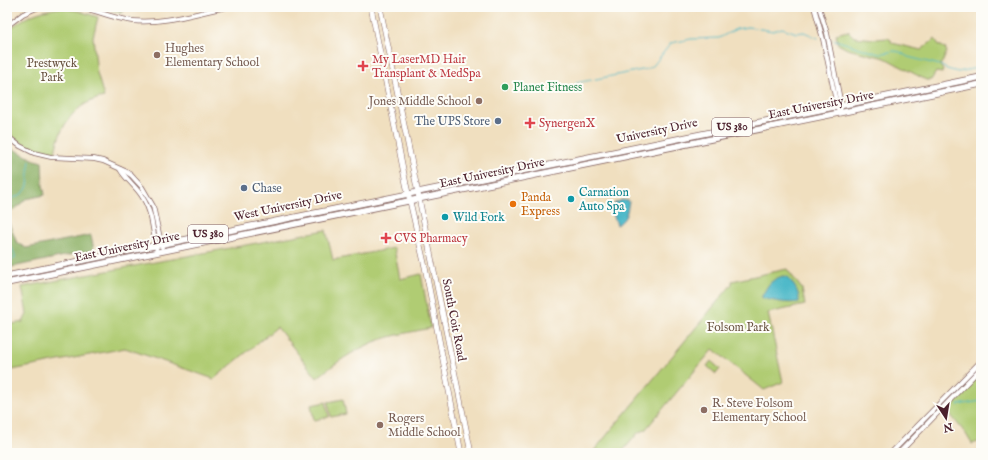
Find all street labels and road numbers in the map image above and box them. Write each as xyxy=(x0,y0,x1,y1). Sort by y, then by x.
street label: East University Drive xyxy=(767,87,875,123)
street label: University Drive xyxy=(615,115,699,147)
road number: US 380 xyxy=(712,118,752,136)
street label: East University Drive xyxy=(438,154,546,191)
street label: West University Drive xyxy=(233,187,344,225)
road number: US 380 xyxy=(188,225,228,243)
street label: East University Drive xyxy=(73,228,181,265)
street label: South Coit Road xyxy=(439,277,469,363)

